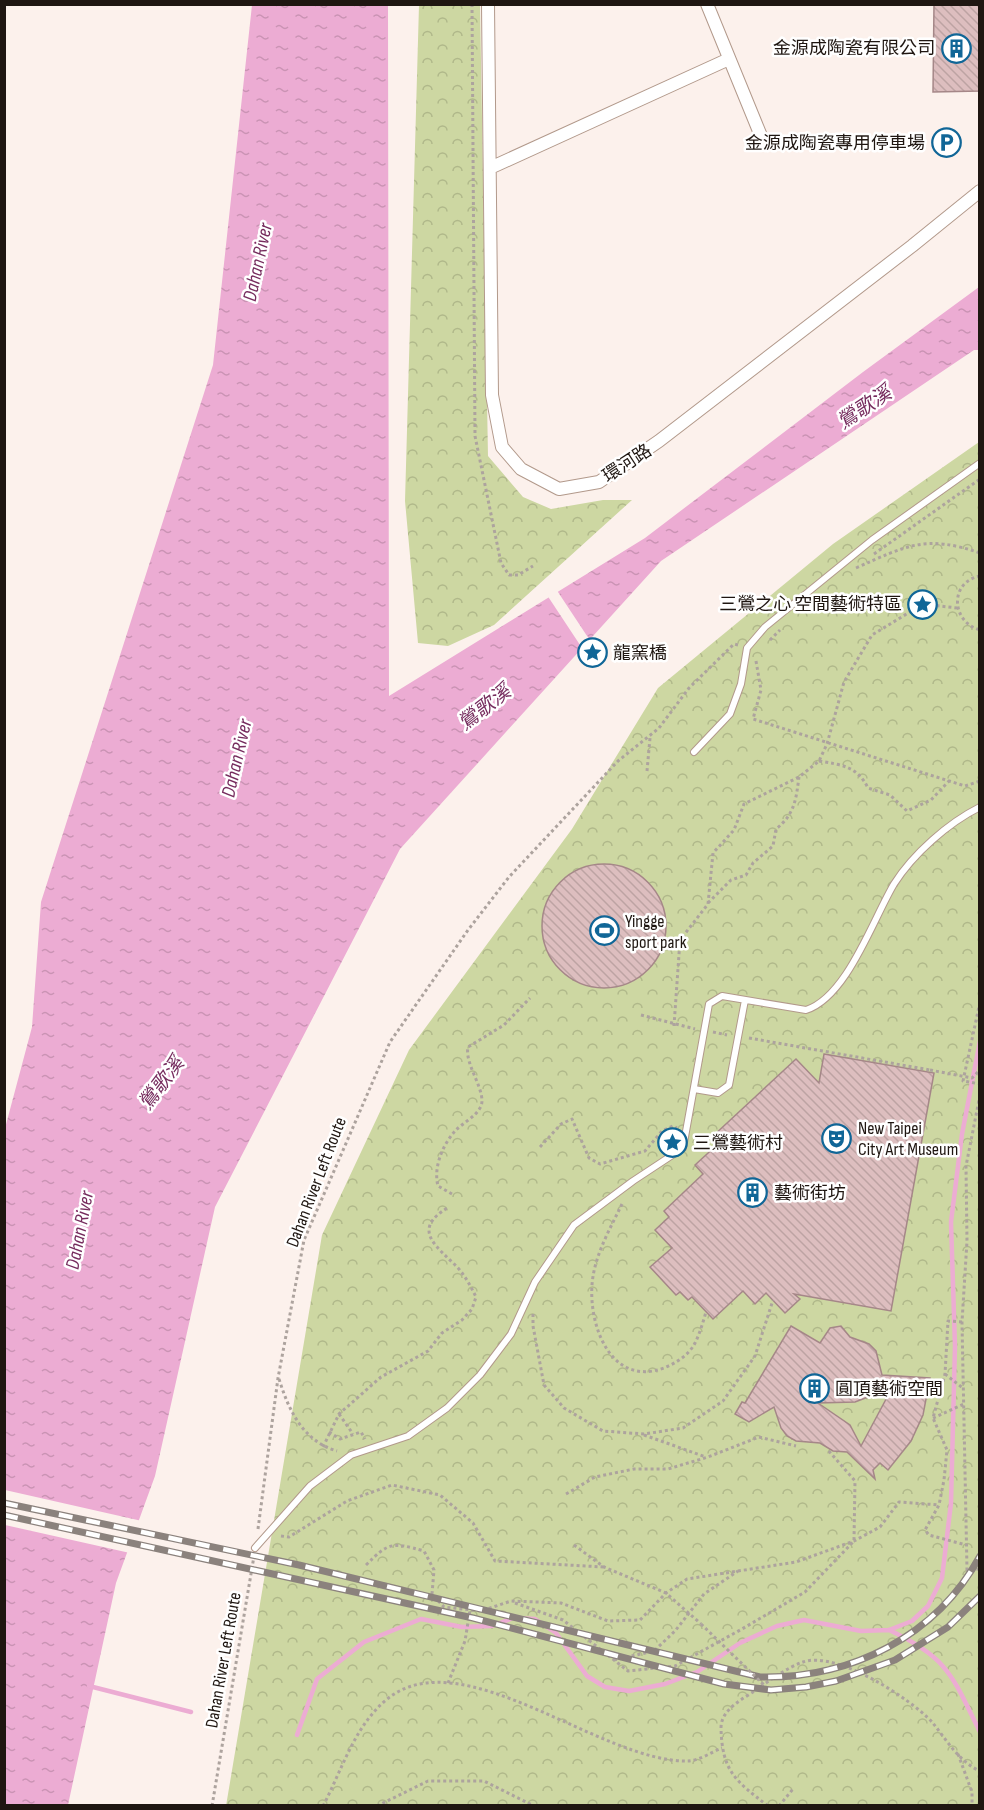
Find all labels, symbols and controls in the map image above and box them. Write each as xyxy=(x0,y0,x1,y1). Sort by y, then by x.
building icon: 金源成陶瓷有限公司 xyxy=(940,32,972,64)
place label: 金源成陶瓷有限公司 xyxy=(773,38,935,59)
parking icon: 金源成陶瓷專用停車場 xyxy=(930,127,962,159)
place label: 金源成陶瓷專用停車場 xyxy=(745,133,925,154)
water label: Dahan River xyxy=(238,220,278,303)
water label: 鶯歌溪 xyxy=(833,379,899,435)
street label: 環河路 xyxy=(599,440,656,487)
place icon: 三鶯之心 空間藝術特區 xyxy=(907,588,939,620)
place label: 三鶯之心 空間藝術特區 xyxy=(719,594,902,615)
place icon: 龍窯橋 xyxy=(576,637,608,669)
place label: 龍窯橋 xyxy=(613,643,667,664)
water label: 鶯歌溪 xyxy=(454,678,518,736)
water label: Dahan River xyxy=(216,716,258,800)
place label: Yingge sport park xyxy=(625,911,687,953)
sports icon: Yingge sport park xyxy=(588,915,620,947)
water label: 鶯歌溪 xyxy=(134,1050,191,1115)
street label: Dahan River Left Route xyxy=(282,1114,351,1250)
place label: New Taipei City Art Museum xyxy=(858,1118,958,1160)
theatre icon: New Taipei City Art Museum xyxy=(821,1122,853,1154)
place icon: 三鶯藝術村 xyxy=(656,1127,688,1159)
place label: 三鶯藝術村 xyxy=(693,1133,783,1154)
building icon: 藝術街坊 xyxy=(737,1177,769,1209)
place label: 藝術街坊 xyxy=(774,1183,846,1204)
water label: Dahan River xyxy=(61,1188,100,1271)
building icon: 圓頂藝術空間 xyxy=(798,1373,830,1405)
place label: 圓頂藝術空間 xyxy=(835,1379,943,1400)
street label: Dahan River Left Route xyxy=(201,1591,246,1730)

